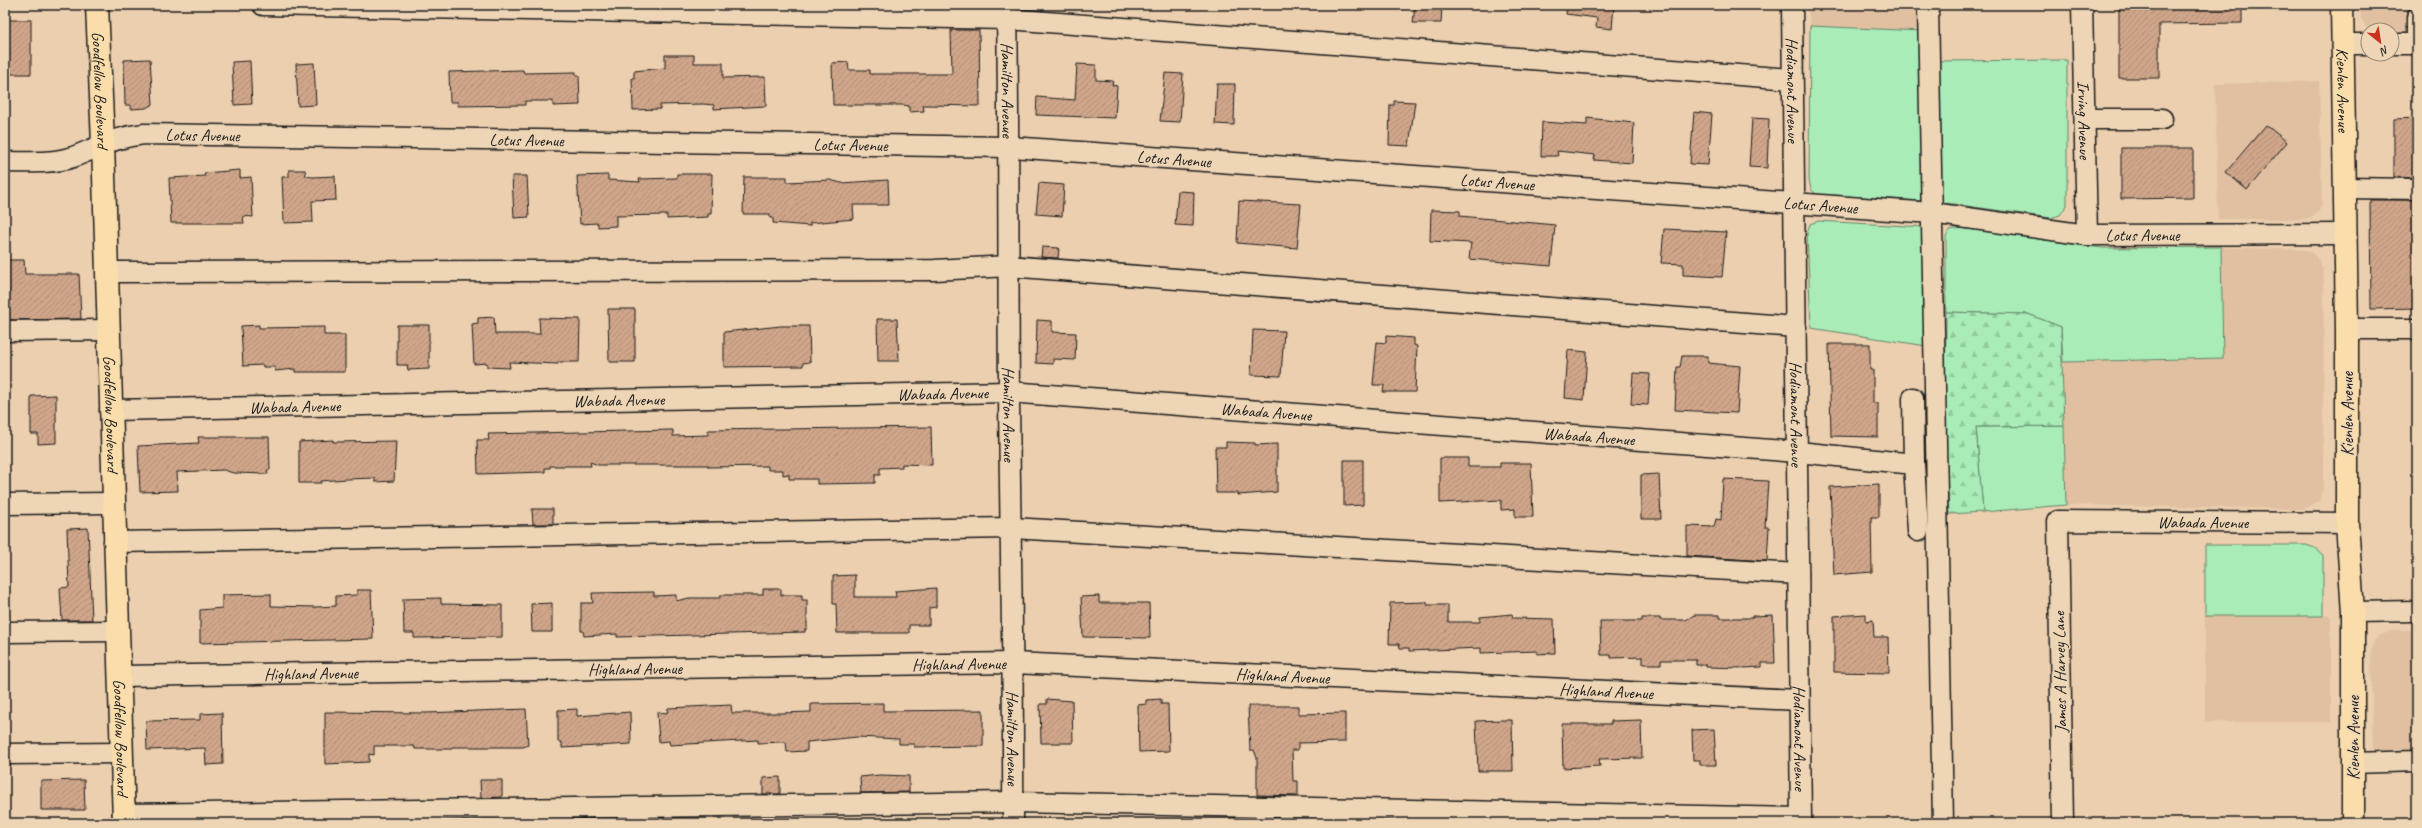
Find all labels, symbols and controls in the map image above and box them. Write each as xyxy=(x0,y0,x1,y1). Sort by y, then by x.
north arrow xyxy=(2360,22,2400,62)
street label: Goodfellow Boulevard xyxy=(88,31,114,151)
street label: Hodiamont Avenue xyxy=(1782,37,1804,144)
street label: Hamilton Avenue xyxy=(997,42,1019,139)
text: N xyxy=(2377,43,2391,60)
street label: Kienlen Avenue xyxy=(2332,48,2354,134)
street label: Irving Avenue xyxy=(2073,80,2096,161)
street label: Lotus Avenue xyxy=(165,124,241,146)
street label: Lotus Avenue xyxy=(489,129,565,151)
street label: Lotus Avenue xyxy=(813,134,889,156)
street label: Lotus Avenue xyxy=(1136,146,1213,172)
street label: Lotus Avenue xyxy=(1459,169,1536,195)
street label: Lotus Avenue xyxy=(1783,192,1860,218)
street label: Lotus Avenue xyxy=(2105,224,2181,245)
street label: Goodfellow Boulevard xyxy=(99,355,124,475)
street label: Hodiamont Avenue xyxy=(1785,361,1808,468)
street label: Hamilton Avenue xyxy=(998,366,1020,463)
street label: Kienlen Avenue xyxy=(2337,370,2358,456)
street label: Wabada Avenue xyxy=(897,382,990,405)
street label: Wabada Avenue xyxy=(573,388,666,411)
street label: Wabada Avenue xyxy=(249,395,342,418)
street label: Wabada Avenue xyxy=(1220,398,1314,426)
street label: Wabada Avenue xyxy=(1543,422,1637,450)
street label: Wabada Avenue xyxy=(2157,511,2250,533)
street label: James A Harvey Lane xyxy=(2048,610,2072,734)
street label: Highland Avenue xyxy=(912,653,1007,675)
street label: Highland Avenue xyxy=(588,657,684,680)
street label: Highland Avenue xyxy=(264,662,360,684)
street label: Highland Avenue xyxy=(1235,663,1331,688)
street label: Highland Avenue xyxy=(1559,678,1655,704)
street label: Goodfellow Boulevard xyxy=(109,679,134,799)
street label: Hodiamont Avenue xyxy=(1789,685,1811,792)
street label: Hamilton Avenue xyxy=(1002,690,1024,787)
street label: Kienlen Avenue xyxy=(2343,694,2364,780)

